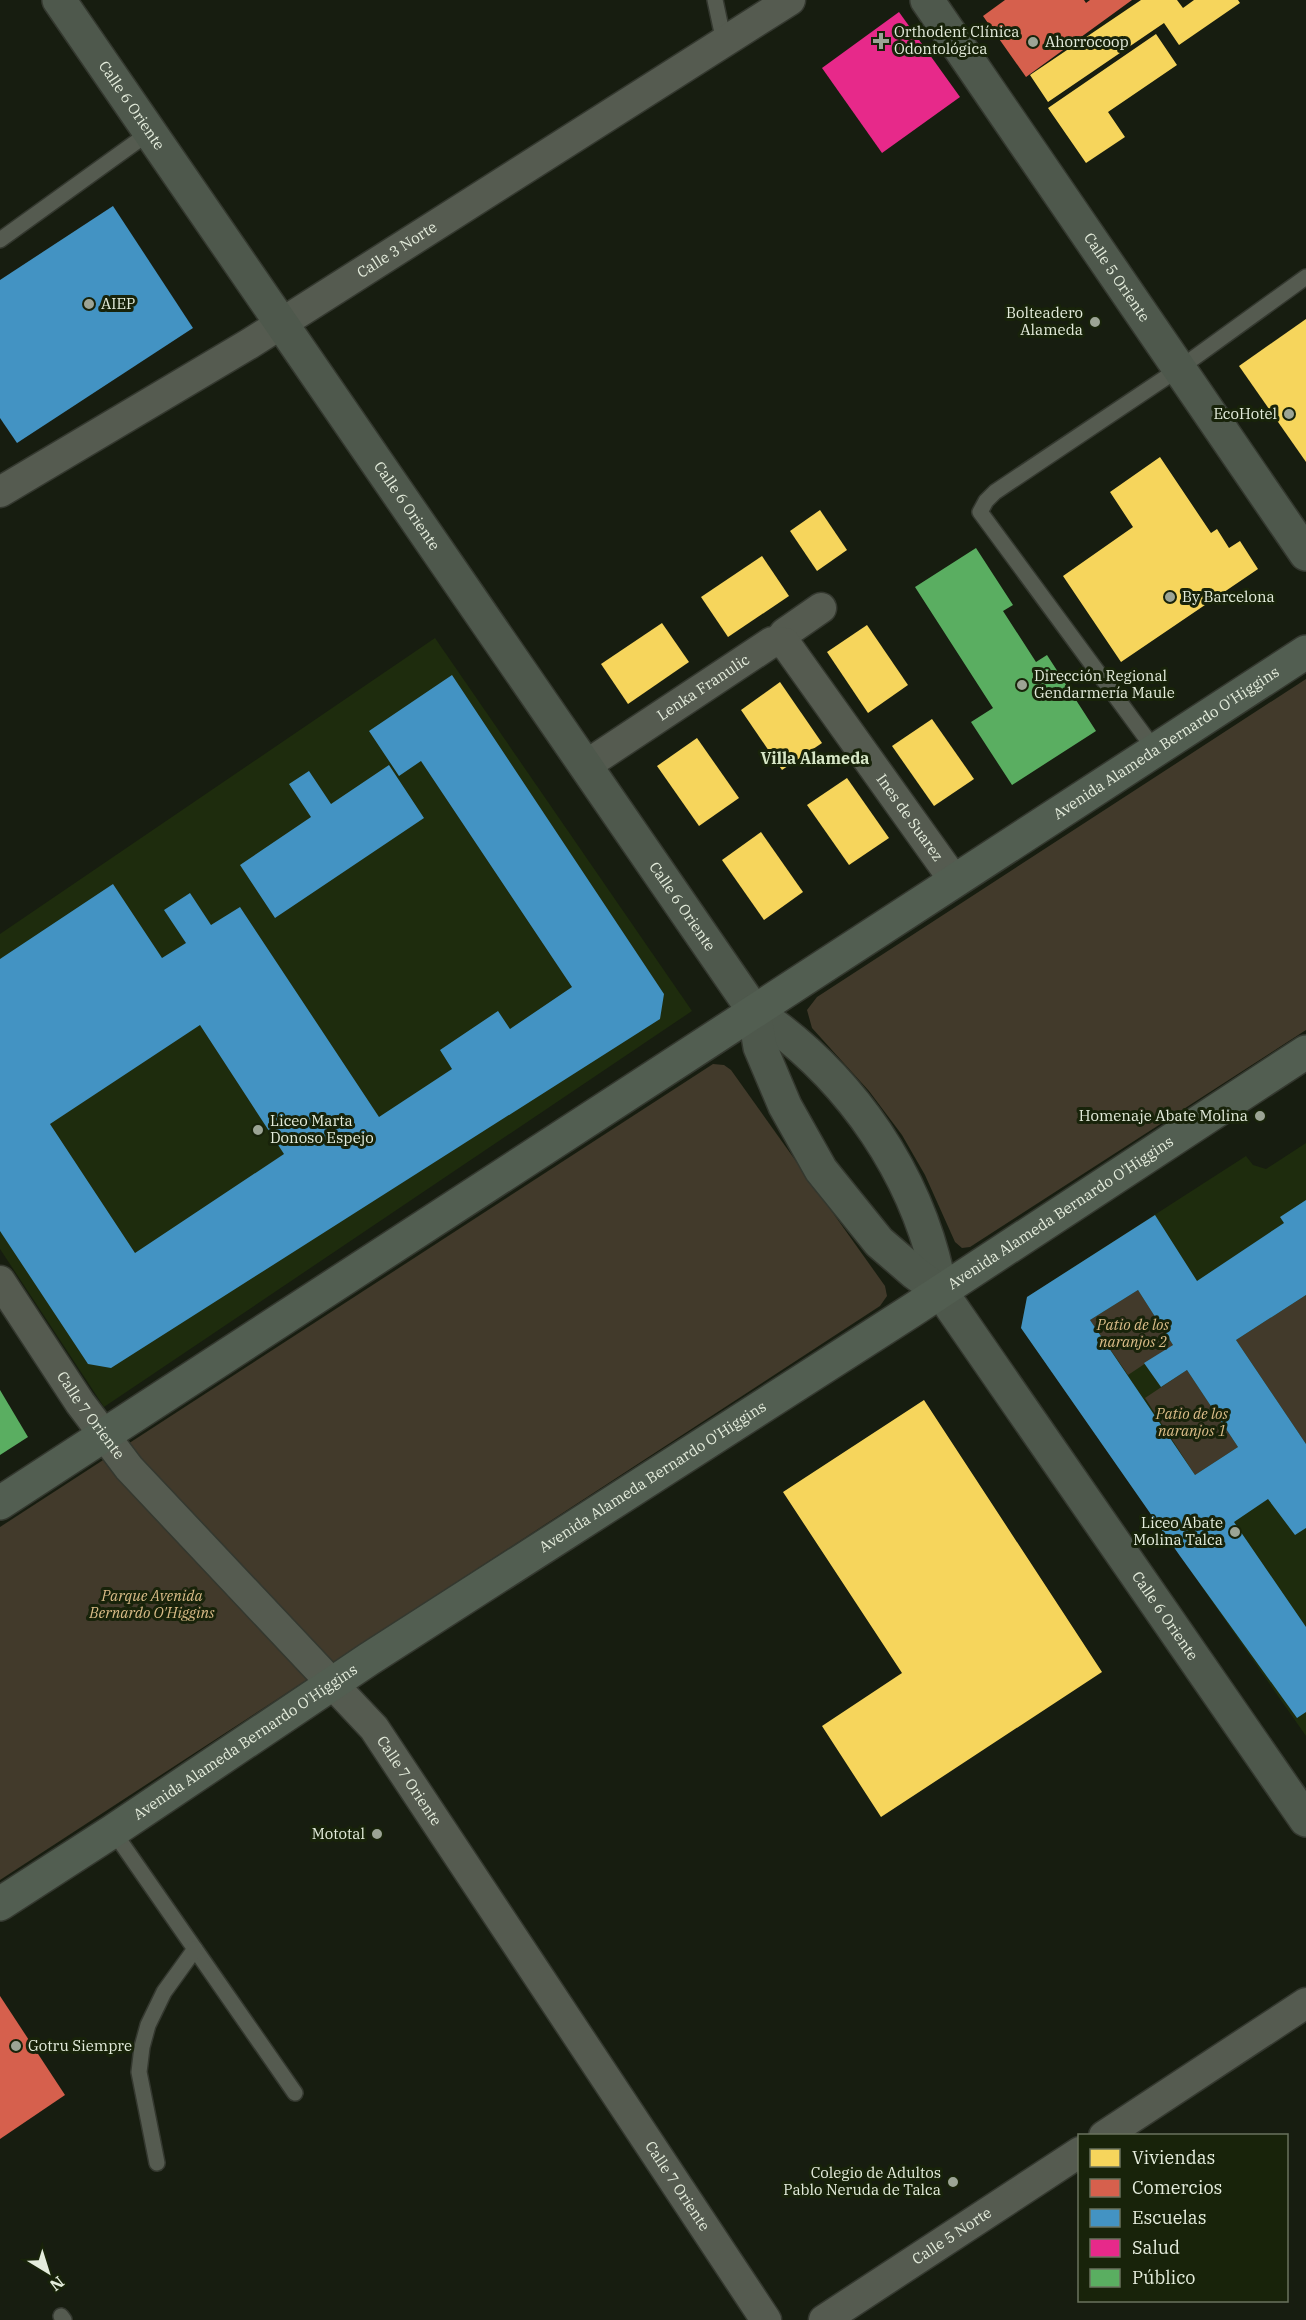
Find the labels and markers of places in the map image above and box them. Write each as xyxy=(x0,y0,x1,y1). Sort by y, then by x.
place label: Orthodent Clínica Odontológica xyxy=(894,22,1019,58)
marker: Orthodent Clínica Odontológica xyxy=(872,32,890,50)
place label: Ahorrocoop xyxy=(1045,32,1129,51)
marker: Ahorrocoop xyxy=(1026,35,1040,49)
place label: AIEP xyxy=(101,294,135,313)
marker: AIEP xyxy=(82,297,96,311)
place label: Bolteadero Alameda xyxy=(1006,303,1083,339)
marker: Bolteadero Alameda xyxy=(1088,315,1102,329)
place label: EcoHotel xyxy=(1213,404,1277,423)
marker: EcoHotel xyxy=(1282,407,1296,421)
place label: By Barcelona xyxy=(1182,587,1275,606)
marker: By Barcelona xyxy=(1163,590,1177,604)
place label: Dirección Regional Gendarmería Maule xyxy=(1034,666,1175,702)
marker: Dirección Regional Gendarmería Maule xyxy=(1015,678,1029,692)
place label: Homenaje Abate Molina xyxy=(1079,1106,1248,1125)
marker: Homenaje Abate Molina xyxy=(1253,1109,1267,1123)
place label: Liceo Marta Donoso Espejo xyxy=(270,1111,374,1147)
marker: Liceo Marta Donoso Espejo xyxy=(251,1123,265,1137)
place label: Liceo Abate Molina Talca xyxy=(1133,1513,1223,1549)
marker: Liceo Abate Molina Talca xyxy=(1228,1525,1242,1539)
place label: Mototal xyxy=(312,1824,365,1843)
marker: Mototal xyxy=(370,1827,384,1841)
place label: Gotru Siempre xyxy=(28,2036,132,2055)
marker: Gotru Siempre xyxy=(9,2039,23,2053)
place label: Colegio de Adultos Pablo Neruda de Talca xyxy=(783,2163,941,2199)
marker: Colegio de Adultos Pablo Neruda de Talca xyxy=(946,2175,960,2189)

